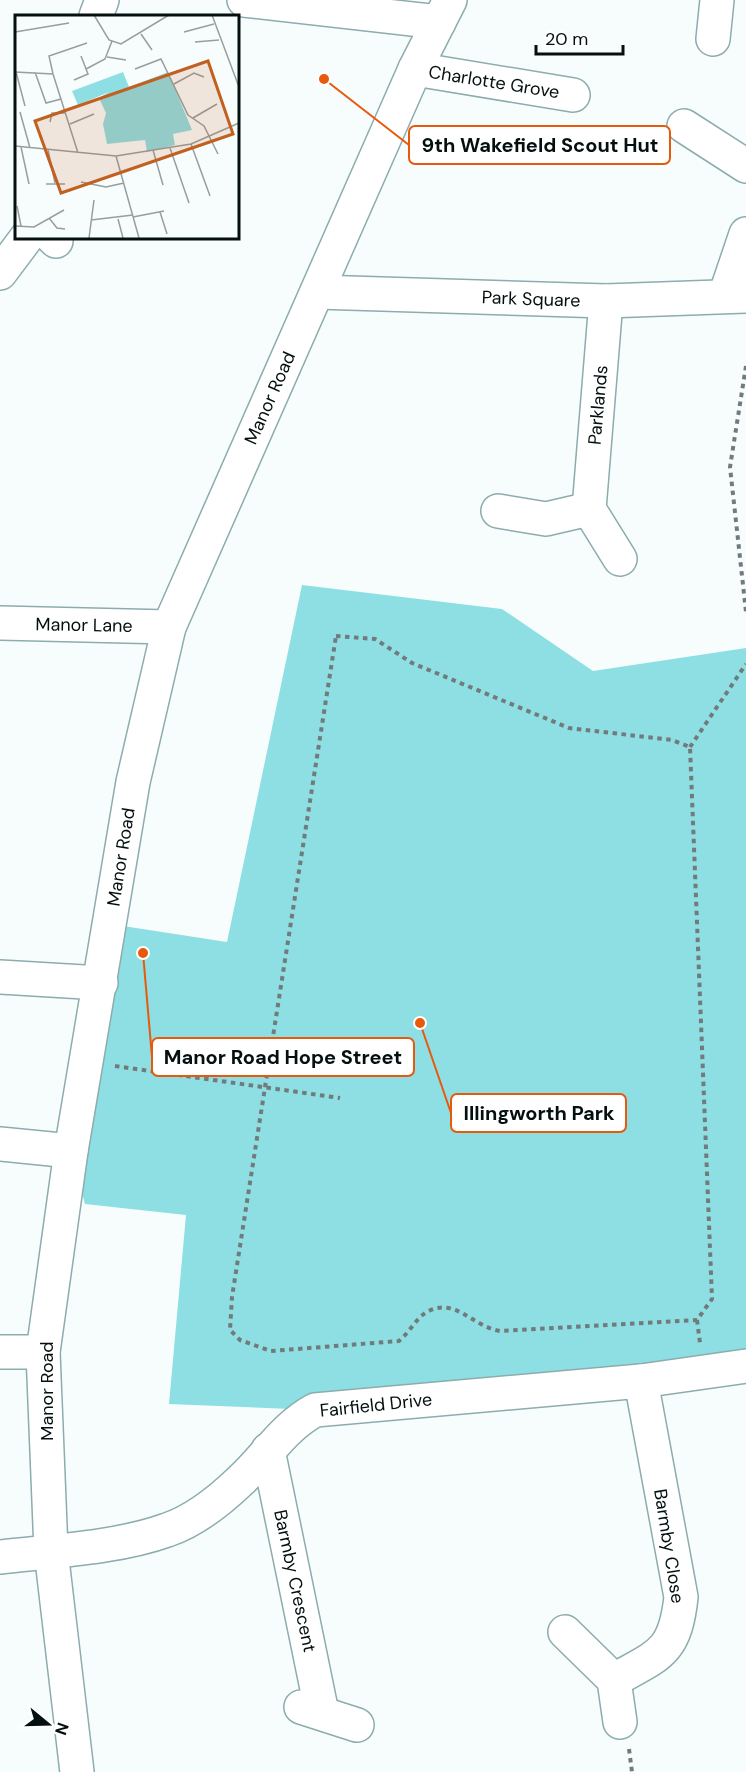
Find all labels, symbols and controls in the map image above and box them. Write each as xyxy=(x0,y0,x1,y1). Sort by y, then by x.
inset map xyxy=(15,15,238,238)
scale bar xyxy=(536,18,623,56)
text: 20 m xyxy=(545,27,588,51)
street label: Charlotte Grove xyxy=(427,60,561,104)
callout: 9th Wakefield Scout Hut xyxy=(409,126,670,164)
text: 9th Wakefield Scout Hut xyxy=(422,132,658,158)
street label: Park Square xyxy=(481,285,581,313)
street label: Manor Road xyxy=(239,348,301,448)
street label: Parklands xyxy=(583,364,613,446)
street label: Manor Lane xyxy=(35,612,133,638)
street label: Manor Road xyxy=(101,806,141,908)
callout: Manor Road Hope Street xyxy=(152,1038,414,1076)
text: Manor Road Hope Street xyxy=(164,1044,402,1070)
callout: Illingworth Park xyxy=(451,1094,626,1132)
text: Illingworth Park xyxy=(463,1100,615,1126)
street label: Manor Road xyxy=(35,1341,59,1441)
street label: Fairfield Drive xyxy=(319,1387,433,1423)
street label: Barmby Close xyxy=(648,1487,690,1605)
street label: Barmby Crescent xyxy=(268,1508,322,1654)
north arrow xyxy=(18,1694,78,1754)
text: N xyxy=(50,1720,74,1738)

